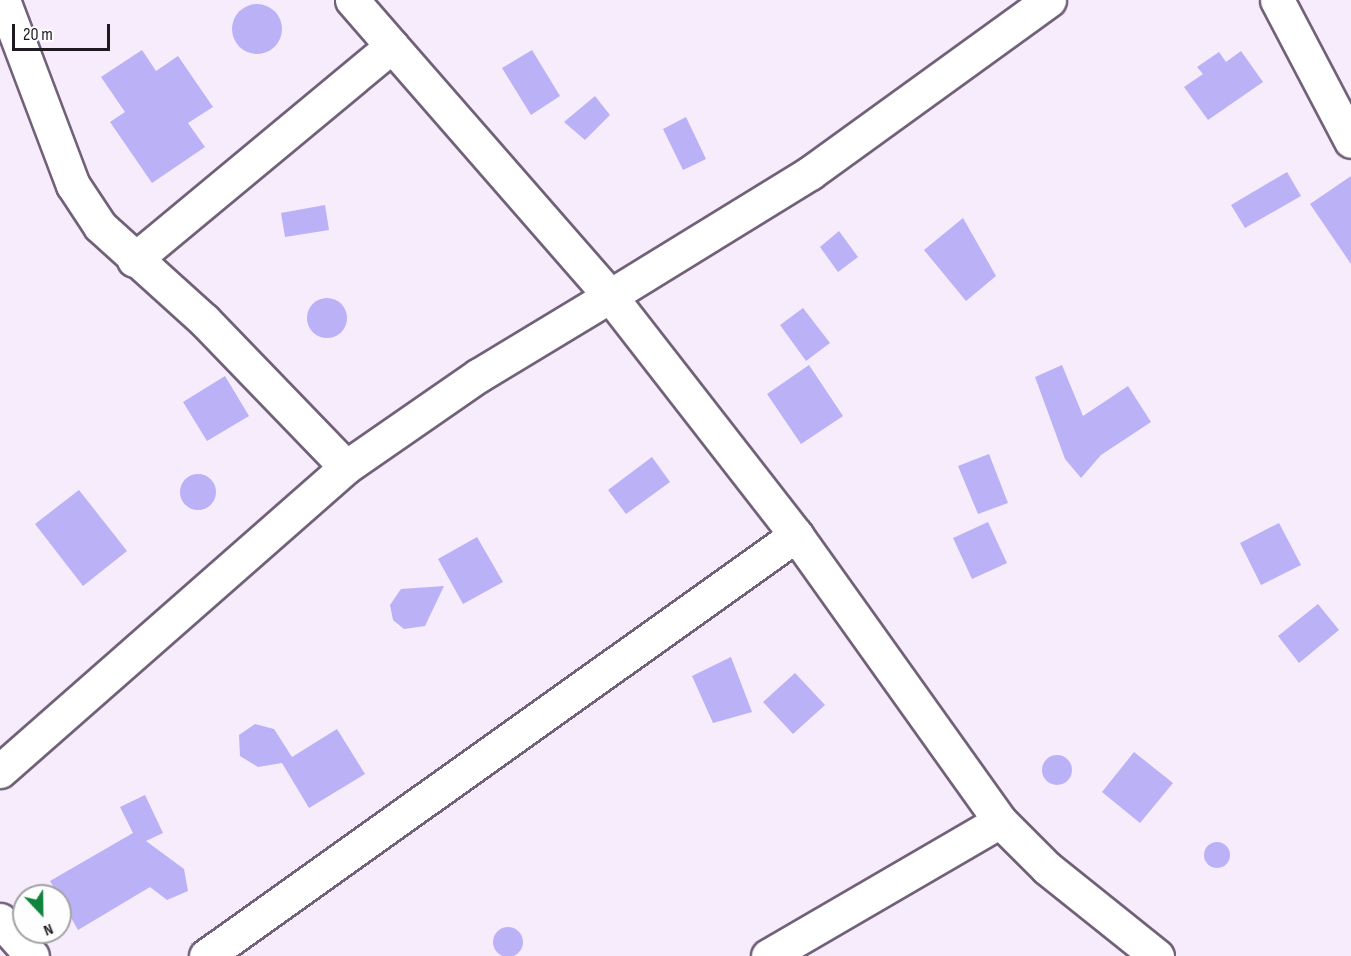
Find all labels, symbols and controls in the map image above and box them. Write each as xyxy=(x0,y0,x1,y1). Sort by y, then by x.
scale bar xyxy=(15,12,112,50)
text: 20 m xyxy=(23,24,53,45)
north arrow xyxy=(12,884,72,944)
text: N xyxy=(41,919,56,940)

